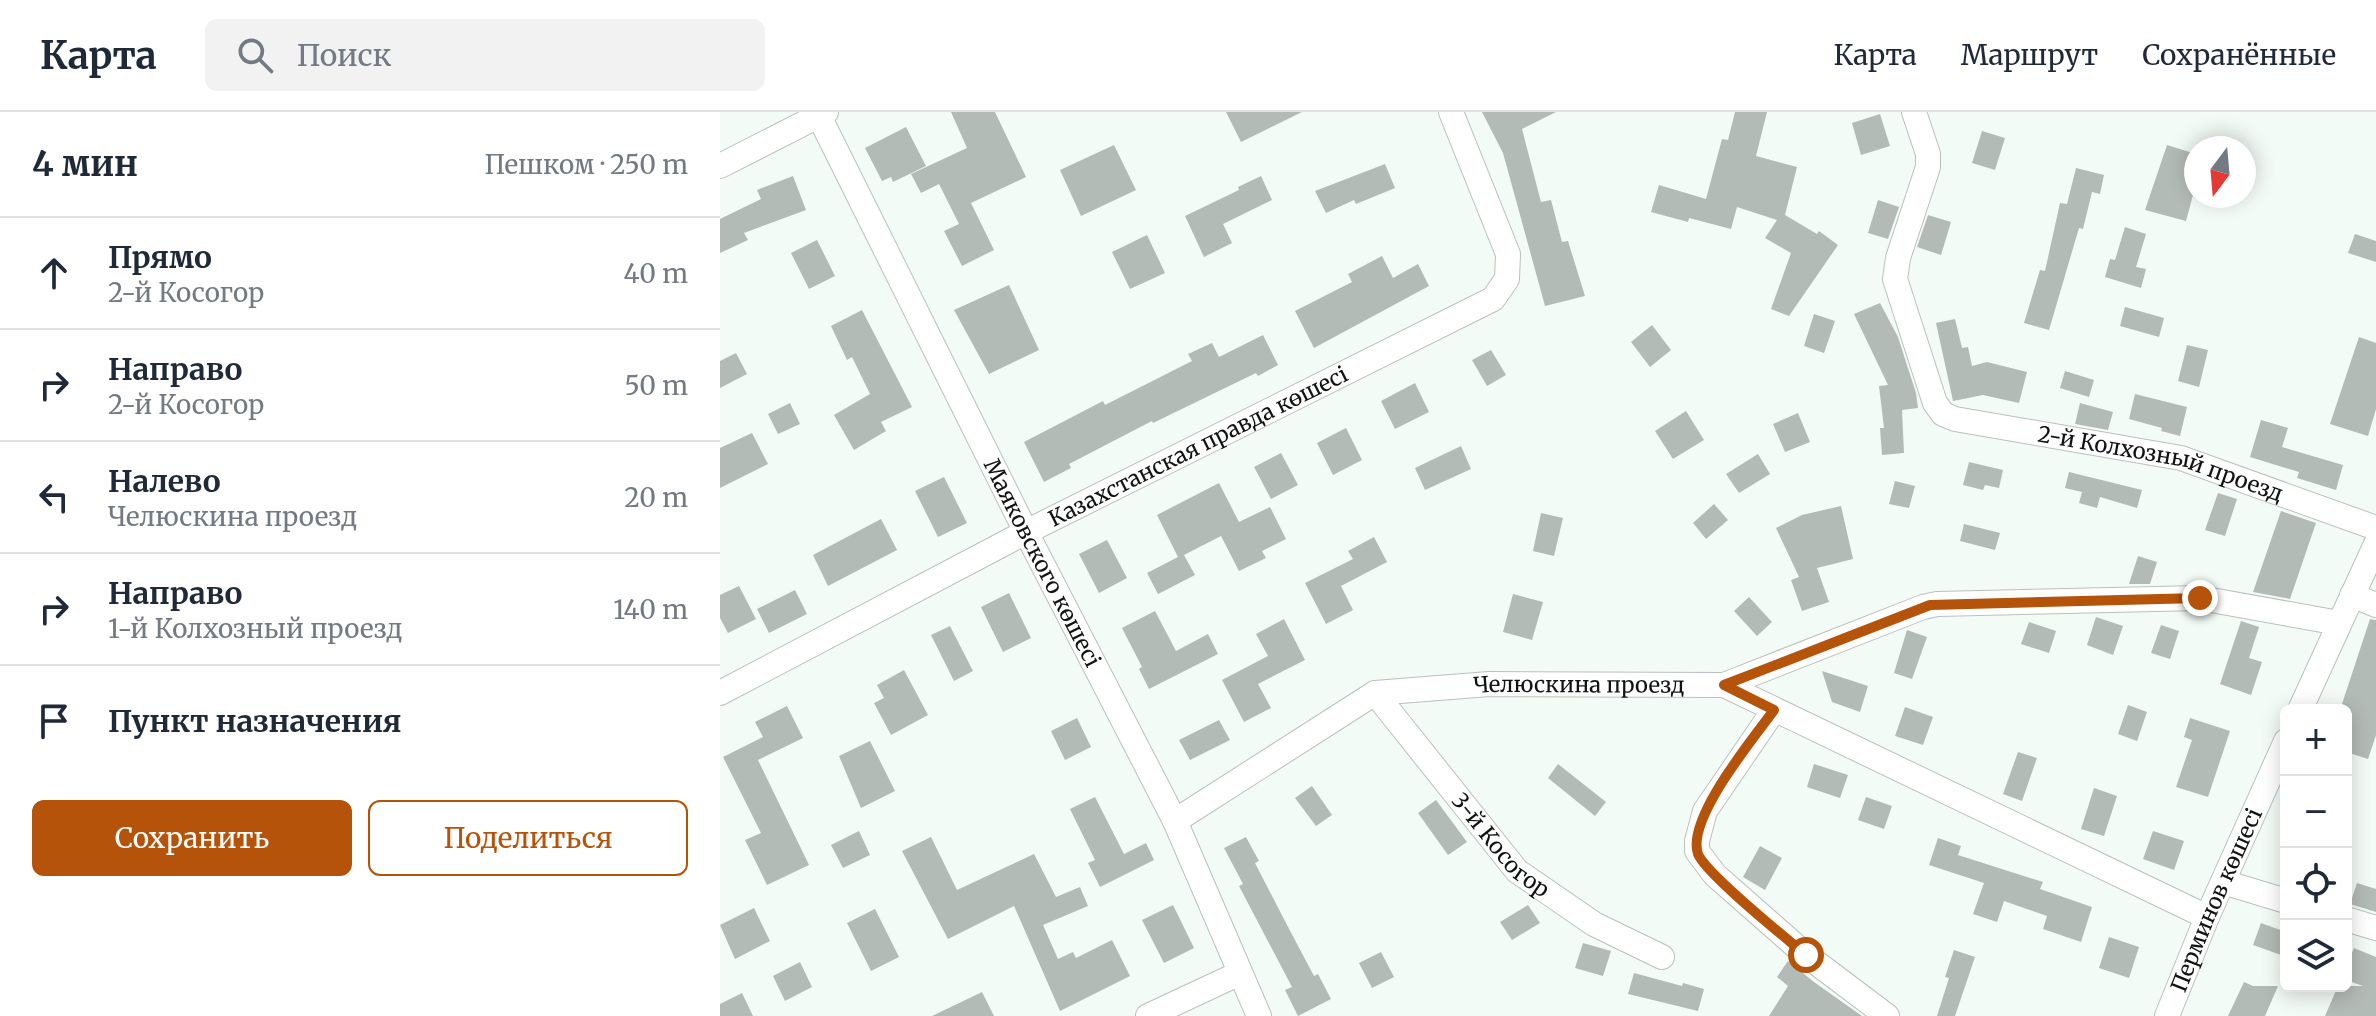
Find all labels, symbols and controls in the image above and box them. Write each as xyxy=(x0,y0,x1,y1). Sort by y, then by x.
search box xyxy=(205,19,765,91)
text: Карта xyxy=(40,32,157,79)
icon: search xyxy=(233,33,277,77)
text: Поиск xyxy=(297,36,392,74)
text: Карта xyxy=(1833,37,1917,73)
text: Маршрут xyxy=(1961,37,2098,73)
text: Сохранённые xyxy=(2142,37,2336,73)
north arrow xyxy=(2184,136,2256,208)
text: 4 мин xyxy=(32,143,138,185)
text: Пешком · 250 m xyxy=(485,148,688,181)
text: Прямо xyxy=(108,238,212,276)
icon: ahead xyxy=(32,251,76,295)
text: 40 m xyxy=(624,257,688,290)
text: 2-й Косогор xyxy=(108,276,264,309)
text: Направо xyxy=(108,350,242,388)
street label: Казахстанская правда көшесі xyxy=(1044,360,1352,533)
icon: right xyxy=(32,363,76,407)
text: 50 m xyxy=(624,369,688,402)
text: 2-й Косогор xyxy=(108,388,264,421)
street label: 2-й Колхозный проезд xyxy=(2036,420,2287,508)
street label: Маяковского көшесі xyxy=(978,454,1107,672)
text: Налево xyxy=(108,462,221,500)
icon: left xyxy=(32,475,76,519)
text: 20 m xyxy=(624,481,688,514)
text: Челюскина проезд xyxy=(108,500,357,533)
text: Направо xyxy=(108,574,242,612)
route end xyxy=(2182,580,2218,616)
icon: right xyxy=(32,587,76,631)
text: 140 m xyxy=(613,593,688,626)
text: 1-й Колхозный проезд xyxy=(108,612,403,645)
street label: Челюскина проезд xyxy=(1473,670,1685,699)
icon: arrive xyxy=(32,699,76,743)
text: Пункт назначения xyxy=(108,702,402,740)
map controls xyxy=(2280,704,2352,992)
button: + xyxy=(2280,704,2352,776)
button: − xyxy=(2280,776,2352,848)
street label: 3-й Косогор xyxy=(1446,787,1555,903)
button: Сохранить xyxy=(32,800,352,876)
button: Поделиться xyxy=(368,800,688,876)
street label: Перминов көшесі xyxy=(2164,804,2268,996)
button: locate xyxy=(2280,848,2352,920)
button: layers xyxy=(2280,920,2352,992)
route start xyxy=(1788,937,1824,973)

